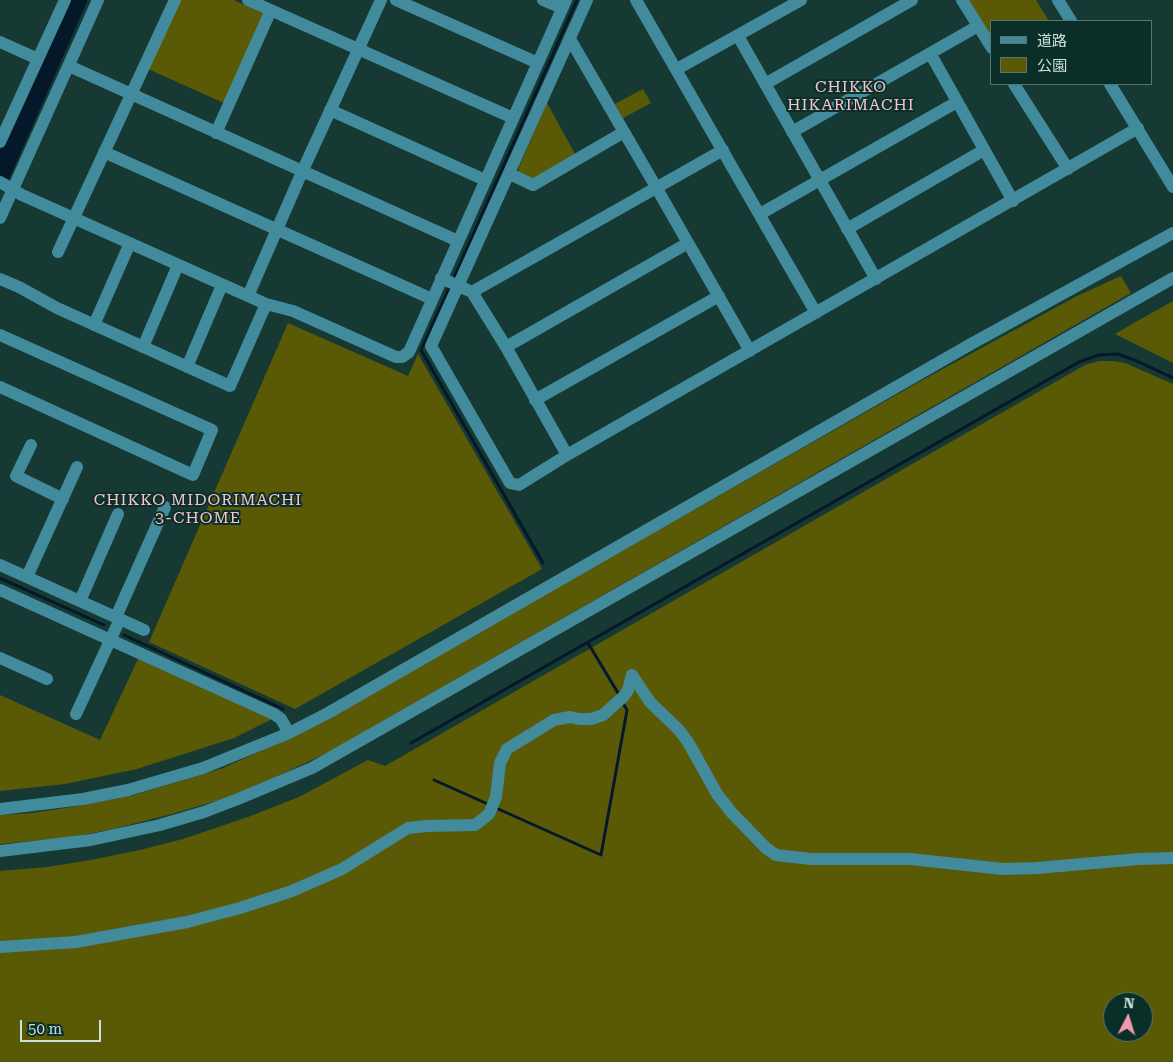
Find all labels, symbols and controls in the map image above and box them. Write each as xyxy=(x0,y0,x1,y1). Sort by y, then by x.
legend xyxy=(990,20,1153,85)
text: 道路 xyxy=(1037,32,1067,50)
text: 公園 xyxy=(1037,57,1067,75)
district label: CHIKKO HIKARIMACHI xyxy=(786,77,916,115)
district label: CHIKKO MIDORIMACHI 3-CHOME xyxy=(92,490,304,528)
north arrow xyxy=(1103,992,1153,1042)
text: N xyxy=(1123,995,1135,1011)
scale bar xyxy=(22,1010,104,1042)
text: 50 m xyxy=(28,1020,62,1038)

